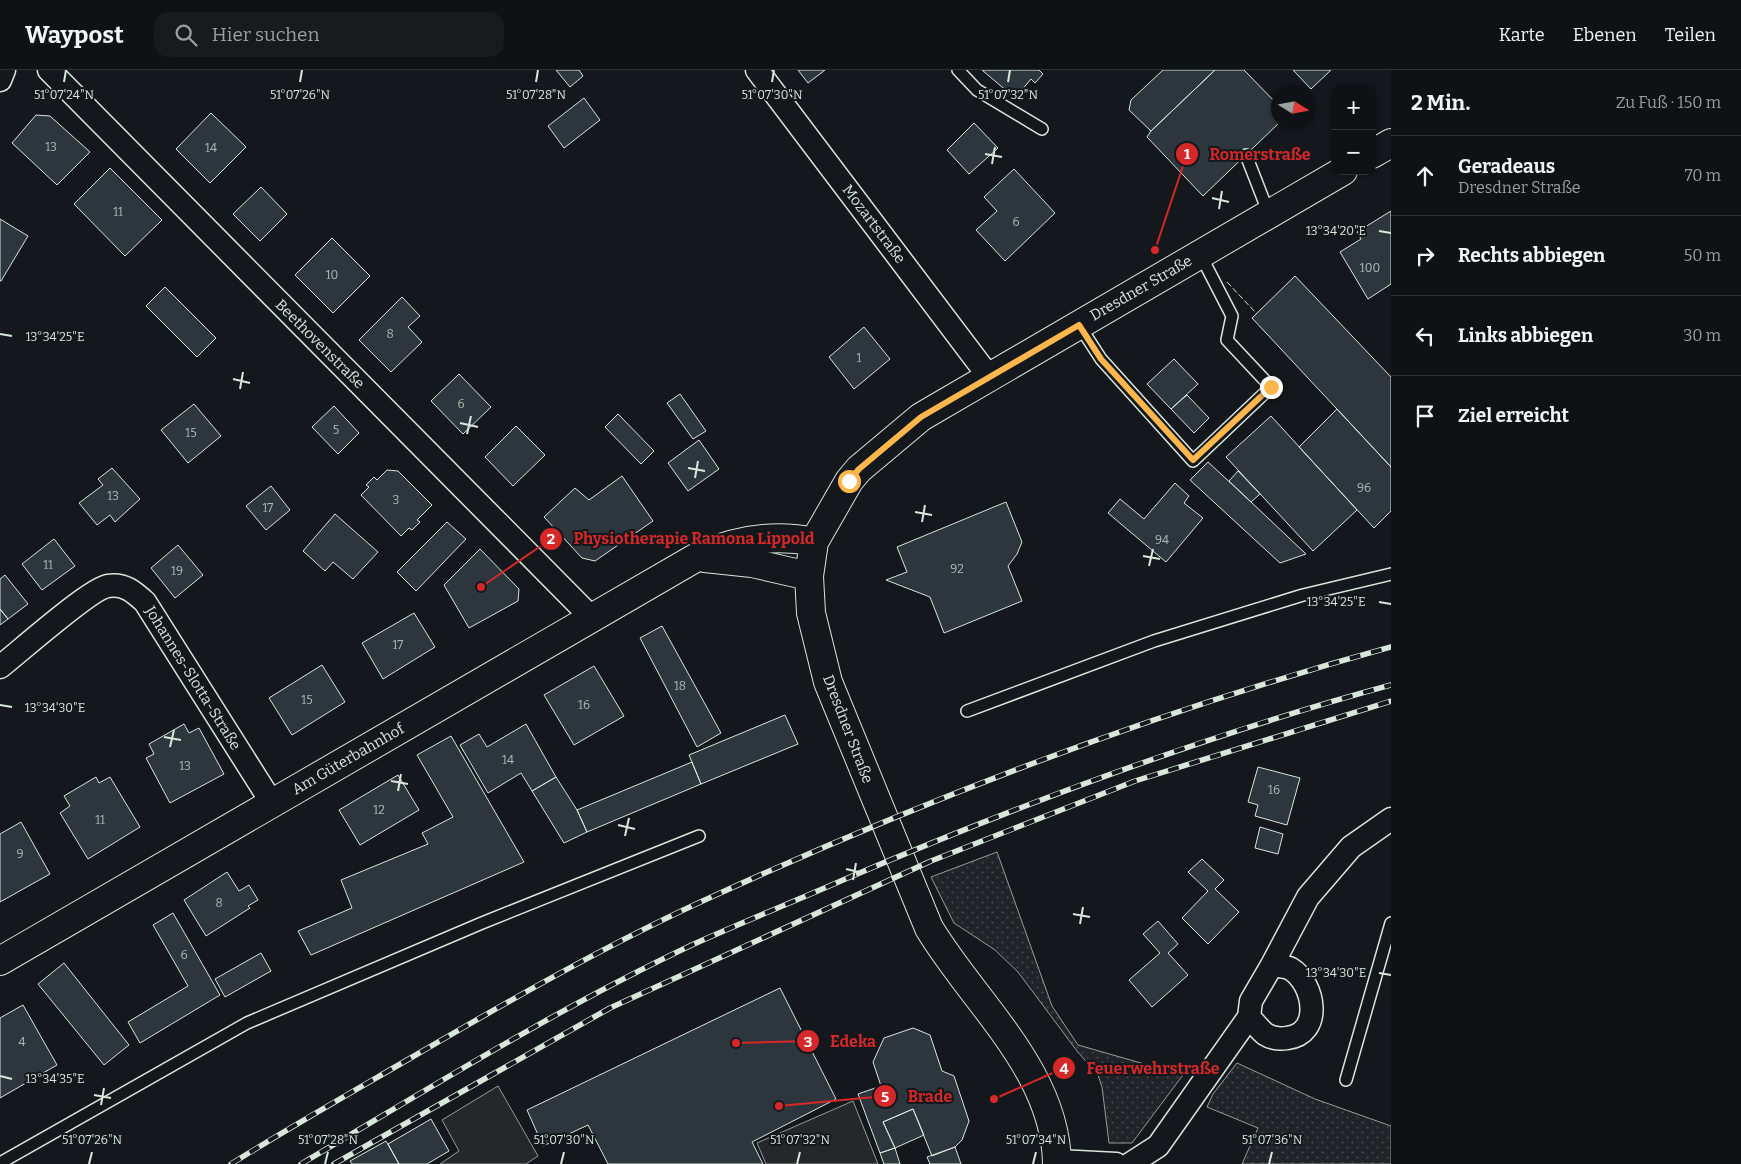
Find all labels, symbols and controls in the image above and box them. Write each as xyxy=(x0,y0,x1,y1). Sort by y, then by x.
search box xyxy=(154,12,504,57)
text: Waypost xyxy=(25,21,124,49)
icon: search xyxy=(172,21,200,49)
text: Hier suchen xyxy=(212,23,320,46)
text: Karte xyxy=(1499,24,1545,46)
text: Ebenen xyxy=(1573,24,1637,46)
text: Teilen xyxy=(1665,24,1716,46)
north arrow xyxy=(1271,85,1316,130)
map controls xyxy=(1331,85,1376,175)
button: + xyxy=(1331,85,1376,130)
text: 51°07'24"N xyxy=(34,88,95,102)
text: 51°07'26"N xyxy=(270,88,331,102)
text: 51°07'28"N xyxy=(506,88,566,102)
text: 51°07'30"N xyxy=(741,88,803,102)
text: 51°07'32"N xyxy=(978,88,1038,102)
text: 2 Min. xyxy=(1411,90,1470,116)
text: Zu Fuß · 150 m xyxy=(1616,93,1721,112)
button: − xyxy=(1331,130,1376,175)
callout: Romerstraße xyxy=(1174,139,1320,170)
house number: 13 xyxy=(45,140,57,154)
house number: 14 xyxy=(205,141,217,155)
text: 1 xyxy=(1184,145,1191,163)
text: Romerstraße xyxy=(1209,145,1311,164)
text: Geradeaus xyxy=(1458,155,1555,178)
icon: ahead xyxy=(1411,162,1439,190)
text: 70 m xyxy=(1685,166,1721,185)
text: Dresdner Straße xyxy=(1458,178,1580,197)
street label: Mozartstraße xyxy=(839,181,909,267)
house number: 11 xyxy=(113,205,123,219)
house number: 6 xyxy=(1012,215,1020,229)
text: 13°34'20"E xyxy=(1306,224,1366,238)
icon: right xyxy=(1411,242,1439,270)
text: Rechts abbiegen xyxy=(1458,244,1605,267)
text: 50 m xyxy=(1684,246,1721,265)
street label: Dresdner Straße xyxy=(1087,252,1195,324)
house number: 100 xyxy=(1360,261,1380,275)
house number: 10 xyxy=(326,268,338,282)
street label: Beethovenstraße xyxy=(272,296,368,392)
icon: left xyxy=(1411,322,1439,350)
text: Links abbiegen xyxy=(1458,324,1593,347)
text: 30 m xyxy=(1683,326,1721,345)
house number: 8 xyxy=(386,327,394,341)
text: 13°34'25"E xyxy=(26,330,84,344)
house number: 1 xyxy=(857,351,862,365)
route end xyxy=(1260,376,1283,399)
house number: 6 xyxy=(457,397,465,411)
icon: arrive xyxy=(1411,402,1439,430)
text: Ziel erreicht xyxy=(1458,404,1569,427)
house number: 5 xyxy=(333,423,339,437)
house number: 15 xyxy=(185,426,197,440)
route start xyxy=(838,470,861,493)
house number: 96 xyxy=(1357,481,1371,495)
house number: 13 xyxy=(107,489,119,503)
house number: 3 xyxy=(393,493,400,507)
house number: 17 xyxy=(263,501,273,515)
callout: Physiotherapie Ramona Lippold xyxy=(539,523,825,554)
text: Physiotherapie Ramona Lippold xyxy=(573,529,815,548)
text: 2 xyxy=(547,530,555,548)
house number: 94 xyxy=(1155,533,1169,547)
house number: 11 xyxy=(43,558,53,572)
house number: 92 xyxy=(950,562,964,576)
house number: 19 xyxy=(171,564,183,578)
text: 13°34'25"E xyxy=(1307,595,1365,609)
street label: Johannes-Slotta-Straße xyxy=(141,602,245,753)
house number: 17 xyxy=(393,638,403,652)
street label: Dresdner Straße xyxy=(819,672,877,786)
house number: 18 xyxy=(674,679,686,693)
house number: 15 xyxy=(301,693,313,707)
house number: 16 xyxy=(578,698,590,712)
text: 13°34'30"E xyxy=(25,701,85,715)
street label: Am Güterbahnhof xyxy=(289,719,409,798)
house number: 14 xyxy=(502,753,514,767)
house number: 13 xyxy=(179,759,191,773)
house number: 16 xyxy=(1268,783,1280,797)
house number: 12 xyxy=(373,803,385,817)
house number: 11 xyxy=(95,813,105,827)
house number: 9 xyxy=(16,847,24,861)
house number: 8 xyxy=(215,896,223,910)
house number: 6 xyxy=(180,948,188,962)
text: 13°34'30"E xyxy=(1306,966,1366,980)
callout: Edeka xyxy=(795,1026,886,1057)
text: Edeka xyxy=(830,1032,876,1051)
text: 3 xyxy=(804,1033,812,1051)
house number: 4 xyxy=(18,1035,26,1049)
callout: Feuerwehrstraße xyxy=(1052,1053,1230,1084)
text: Feuerwehrstraße xyxy=(1086,1059,1220,1078)
text: 4 xyxy=(1059,1060,1069,1078)
text: 13°34'35"E xyxy=(25,1072,85,1086)
callout: Brade xyxy=(873,1081,962,1112)
text: Brade xyxy=(908,1087,953,1106)
text: 5 xyxy=(881,1088,889,1106)
text: 51°07'26"N xyxy=(62,1133,123,1147)
text: 51°07'28"N xyxy=(298,1133,358,1147)
text: 51°07'30"N xyxy=(533,1133,595,1147)
text: 51°07'32"N xyxy=(770,1133,830,1147)
text: 51°07'34"N xyxy=(1006,1133,1067,1147)
text: 51°07'36"N xyxy=(1242,1133,1303,1147)

